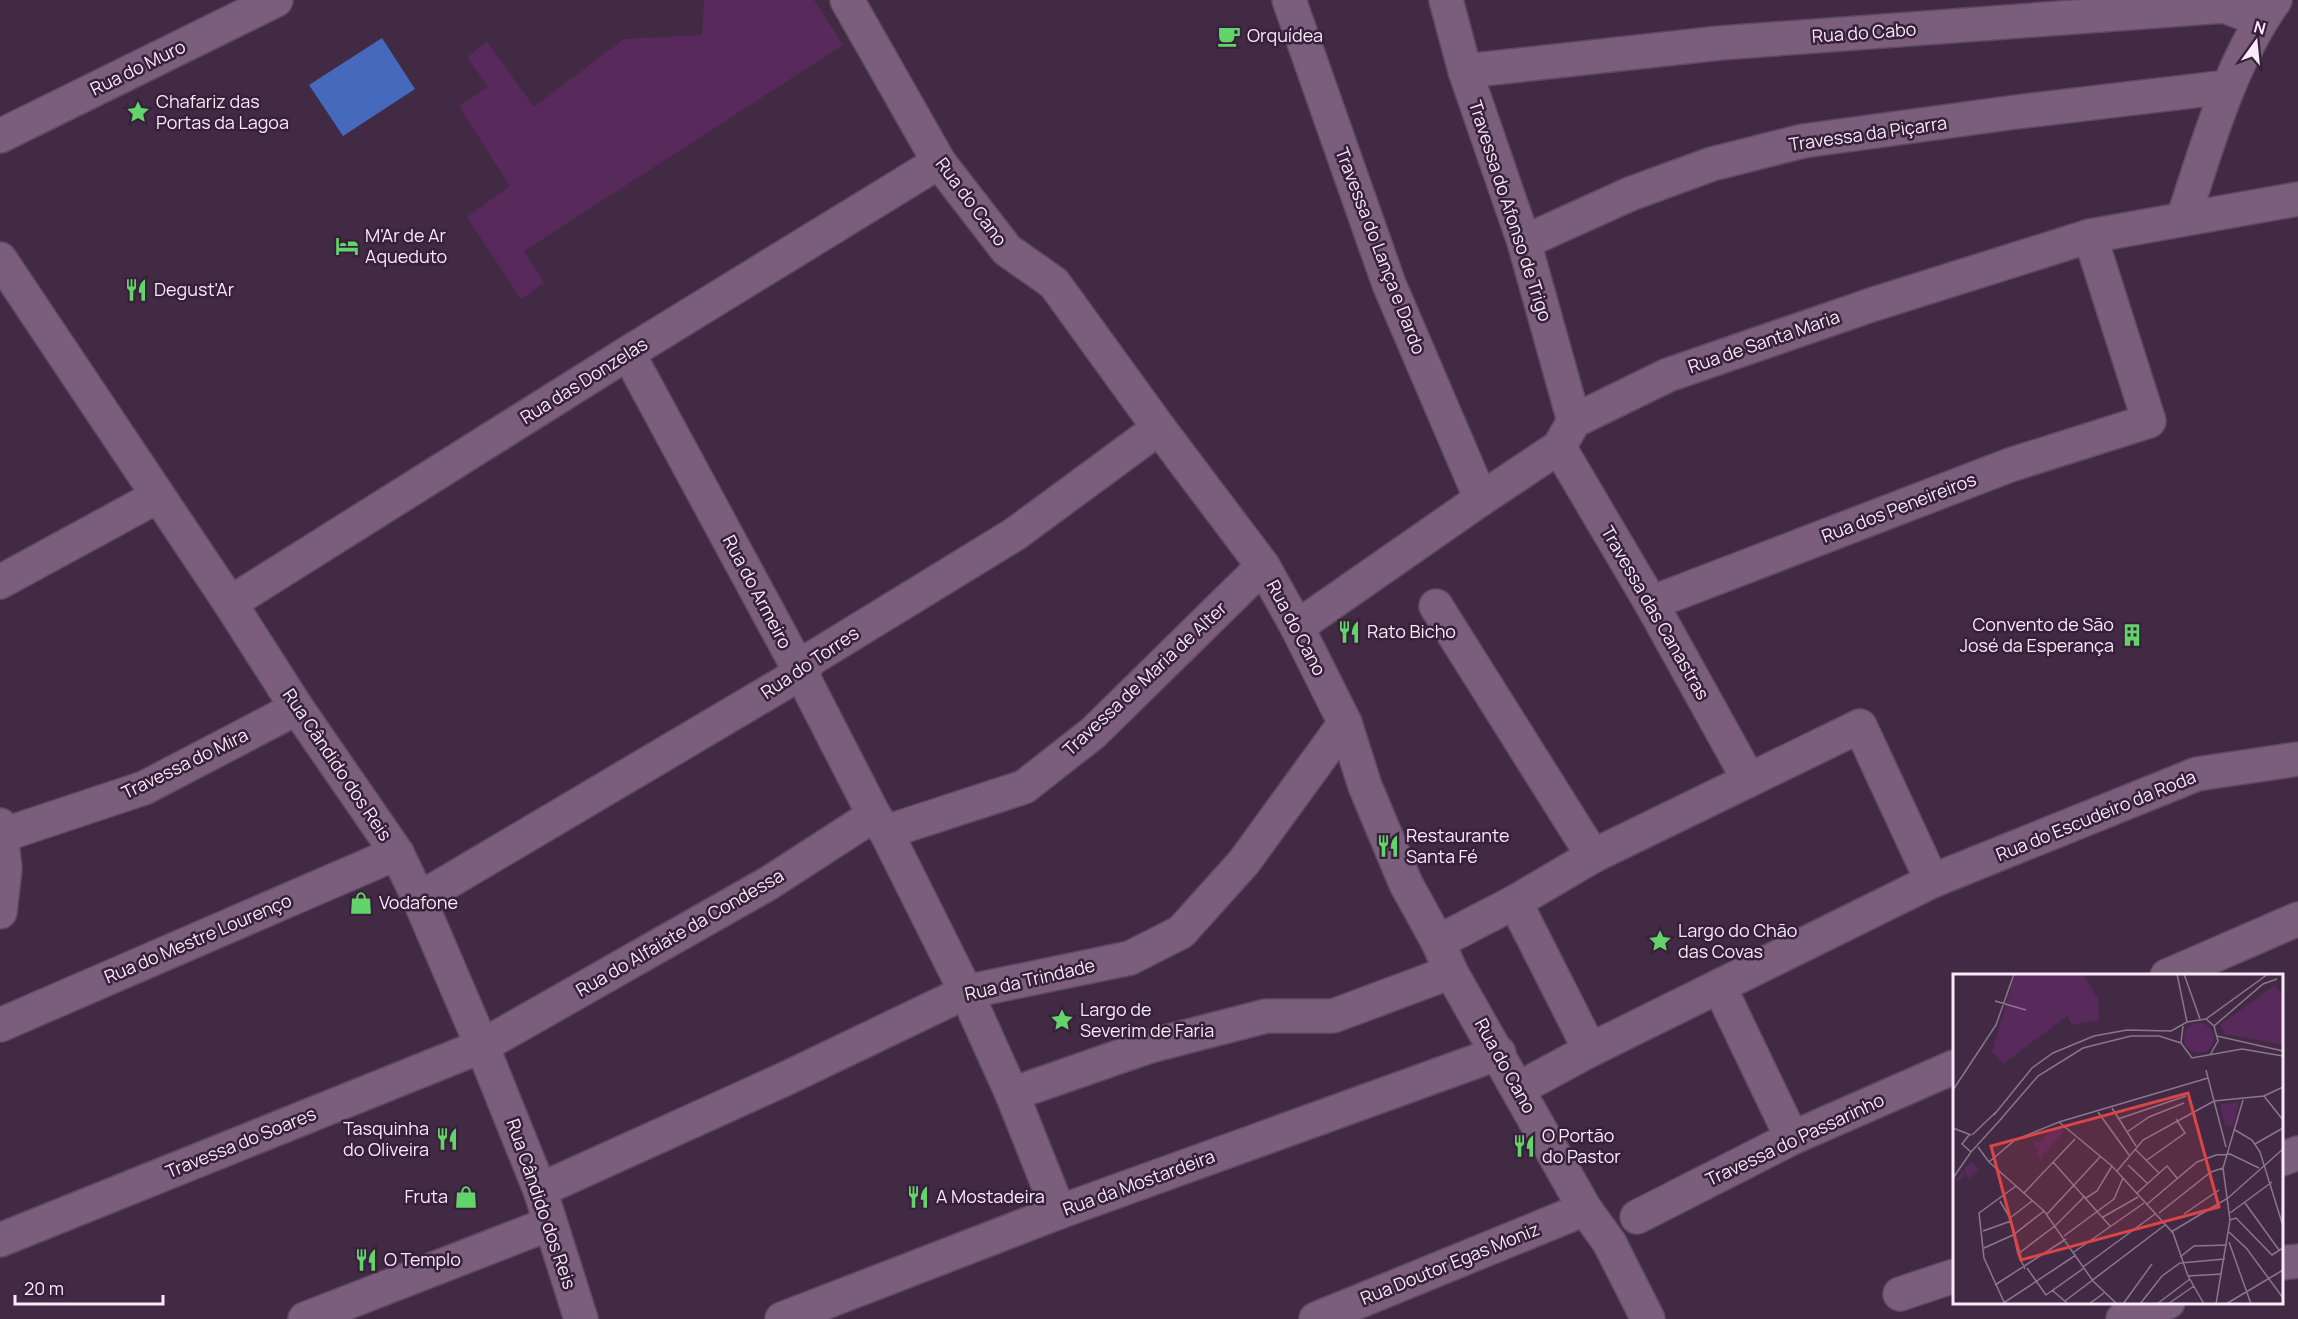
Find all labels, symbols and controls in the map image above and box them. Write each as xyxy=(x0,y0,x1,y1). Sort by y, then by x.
north arrow xyxy=(2226,12,2286,72)
text: N xyxy=(2251,15,2268,40)
street label: Rua do Cabo xyxy=(1811,16,1917,48)
cafe icon: Orquídea xyxy=(1216,23,1242,49)
place label: Orquídea xyxy=(1247,23,1323,47)
street label: Rua do Muro xyxy=(86,34,189,101)
place label: Chafariz das Portas da Lagoa xyxy=(156,89,289,134)
street label: Travessa do Afonso de Trigo xyxy=(1464,97,1558,324)
place icon: Chafariz das Portas da Lagoa xyxy=(125,99,151,125)
street label: Travessa da Piçarra xyxy=(1787,110,1948,156)
street label: Travessa do Lança e Dardo xyxy=(1330,144,1431,357)
street label: Rua do Cano xyxy=(931,152,1013,250)
place label: M'Ar de Ar Aqueduto xyxy=(365,223,447,268)
hotel icon: M'Ar de Ar Aqueduto xyxy=(334,233,360,259)
restaurant icon: Degust'Ar xyxy=(123,277,149,303)
place label: Degust'Ar xyxy=(154,277,235,301)
street label: Rua de Santa Maria xyxy=(1685,304,1843,378)
street label: Rua das Donzelas xyxy=(515,331,652,429)
street label: Rua dos Peneireiros xyxy=(1818,467,1979,548)
street label: Travessa das Canastras xyxy=(1596,521,1715,704)
street label: Rua do Armeiro xyxy=(718,531,798,653)
street label: Rua do Cano xyxy=(1262,576,1332,679)
street label: Travessa de Maria de Alter xyxy=(1057,596,1232,761)
place label: Convento de São José da Esperança xyxy=(1960,612,2114,657)
restaurant icon: Rato Bicho xyxy=(1336,619,1362,645)
place label: Rato Bicho xyxy=(1367,619,1456,643)
street label: Rua do Torres xyxy=(756,621,863,704)
building icon: Convento de São José da Esperança xyxy=(2119,622,2145,648)
street label: Rua Cândido dos Reis xyxy=(278,684,398,845)
street label: Travessa do Mira xyxy=(117,722,252,804)
street label: Rua do Escudeiro da Roda xyxy=(1992,764,2199,866)
place label: Restaurante Santa Fé xyxy=(1406,823,1509,868)
restaurant icon: Restaurante Santa Fé xyxy=(1375,833,1401,859)
street label: Rua do Alfaiate da Condessa xyxy=(571,863,788,1002)
street label: Rua do Mestre Lourenço xyxy=(100,888,295,988)
shop icon: Vodafone xyxy=(348,890,374,916)
place label: Vodafone xyxy=(379,890,458,914)
place label: Largo do Chão das Covas xyxy=(1678,918,1797,963)
place icon: Largo do Chão das Covas xyxy=(1647,928,1673,954)
street label: Rua da Trindade xyxy=(962,952,1097,1006)
inset map xyxy=(1953,974,2283,1304)
place label: Largo de Severim de Faria xyxy=(1080,997,1214,1042)
place icon: Largo de Severim de Faria xyxy=(1049,1007,1075,1033)
street label: Rua do Cano xyxy=(1470,1014,1542,1117)
street label: Travessa do Passarinho xyxy=(1701,1087,1888,1191)
street label: Travessa do Soares xyxy=(162,1101,319,1183)
street label: Rua Cândido dos Reis xyxy=(502,1115,582,1292)
place label: Tasquinha do Oliveira xyxy=(343,1116,429,1161)
place label: O Portão do Pastor xyxy=(1542,1123,1621,1168)
restaurant icon: Tasquinha do Oliveira xyxy=(434,1126,460,1152)
restaurant icon: O Portão do Pastor xyxy=(1511,1133,1537,1159)
street label: Rua da Mostardeira xyxy=(1059,1143,1218,1221)
place label: Fruta xyxy=(405,1184,448,1208)
shop icon: Fruta xyxy=(453,1184,479,1210)
restaurant icon: A Mostadeira xyxy=(905,1184,931,1210)
place label: A Mostadeira xyxy=(936,1184,1045,1208)
street label: Rua Doutor Egas Moniz xyxy=(1357,1216,1543,1310)
restaurant icon: O Templo xyxy=(353,1247,379,1273)
place label: O Templo xyxy=(384,1247,461,1271)
scale bar xyxy=(15,1268,164,1306)
text: 20 m xyxy=(24,1276,64,1300)

